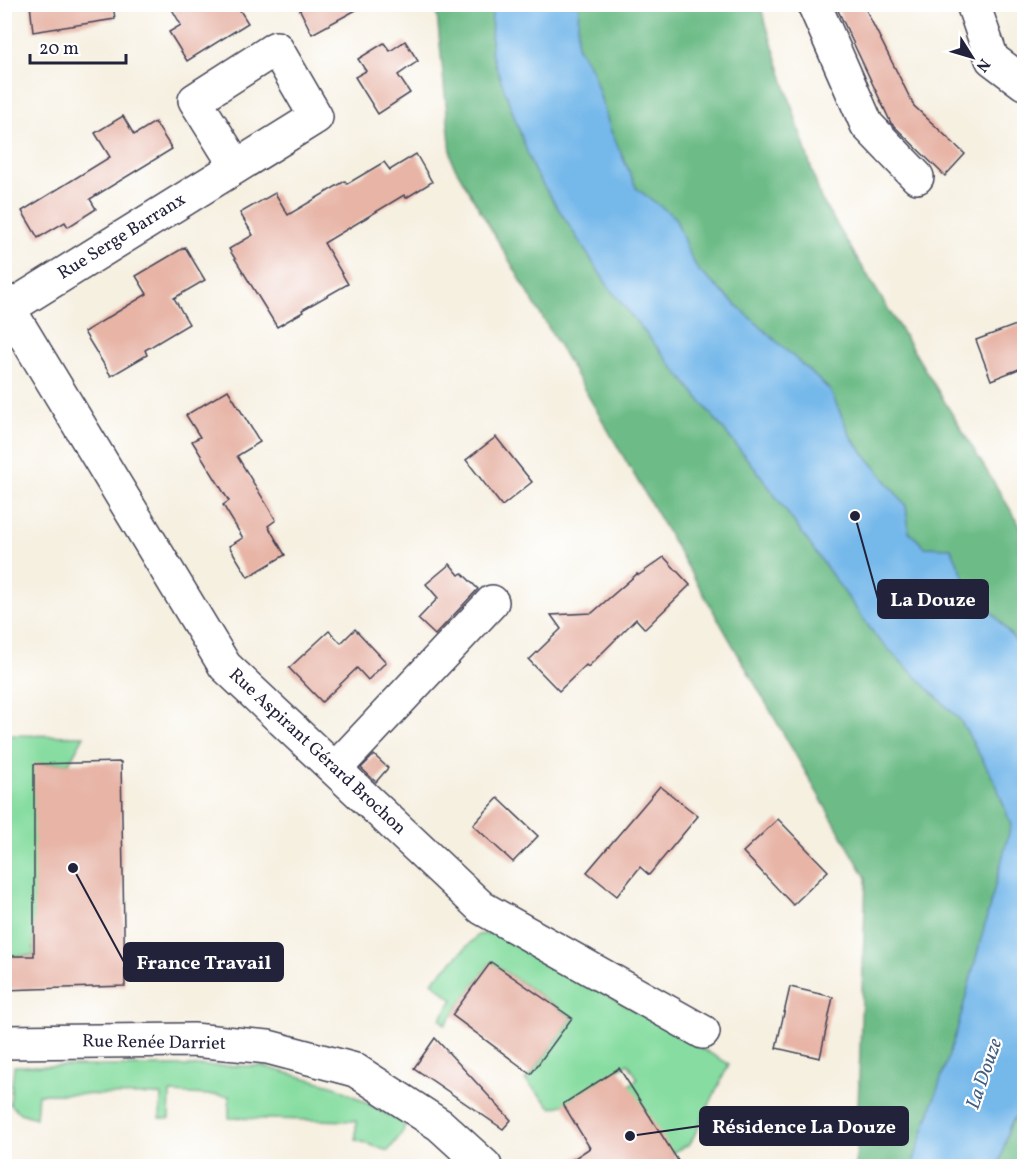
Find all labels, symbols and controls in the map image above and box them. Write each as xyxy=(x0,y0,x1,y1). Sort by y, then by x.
scale bar xyxy=(30,27,126,65)
north arrow xyxy=(942,27,1002,87)
text: 20 m xyxy=(39,37,79,62)
text: N xyxy=(970,54,995,76)
street label: Rue Serge Barranx xyxy=(53,188,191,286)
callout: La Douze xyxy=(878,580,988,618)
text: La Douze xyxy=(890,587,976,615)
street label: Rue Aspirant Gérard Brochon xyxy=(223,663,411,841)
callout: France Travail xyxy=(124,943,283,981)
text: France Travail xyxy=(137,950,272,978)
street label: Rue Renée Darriet xyxy=(82,1029,226,1057)
water label: La Douze xyxy=(960,1034,1010,1113)
callout: Résidence La Douze xyxy=(700,1107,908,1145)
text: Résidence La Douze xyxy=(712,1114,896,1142)

